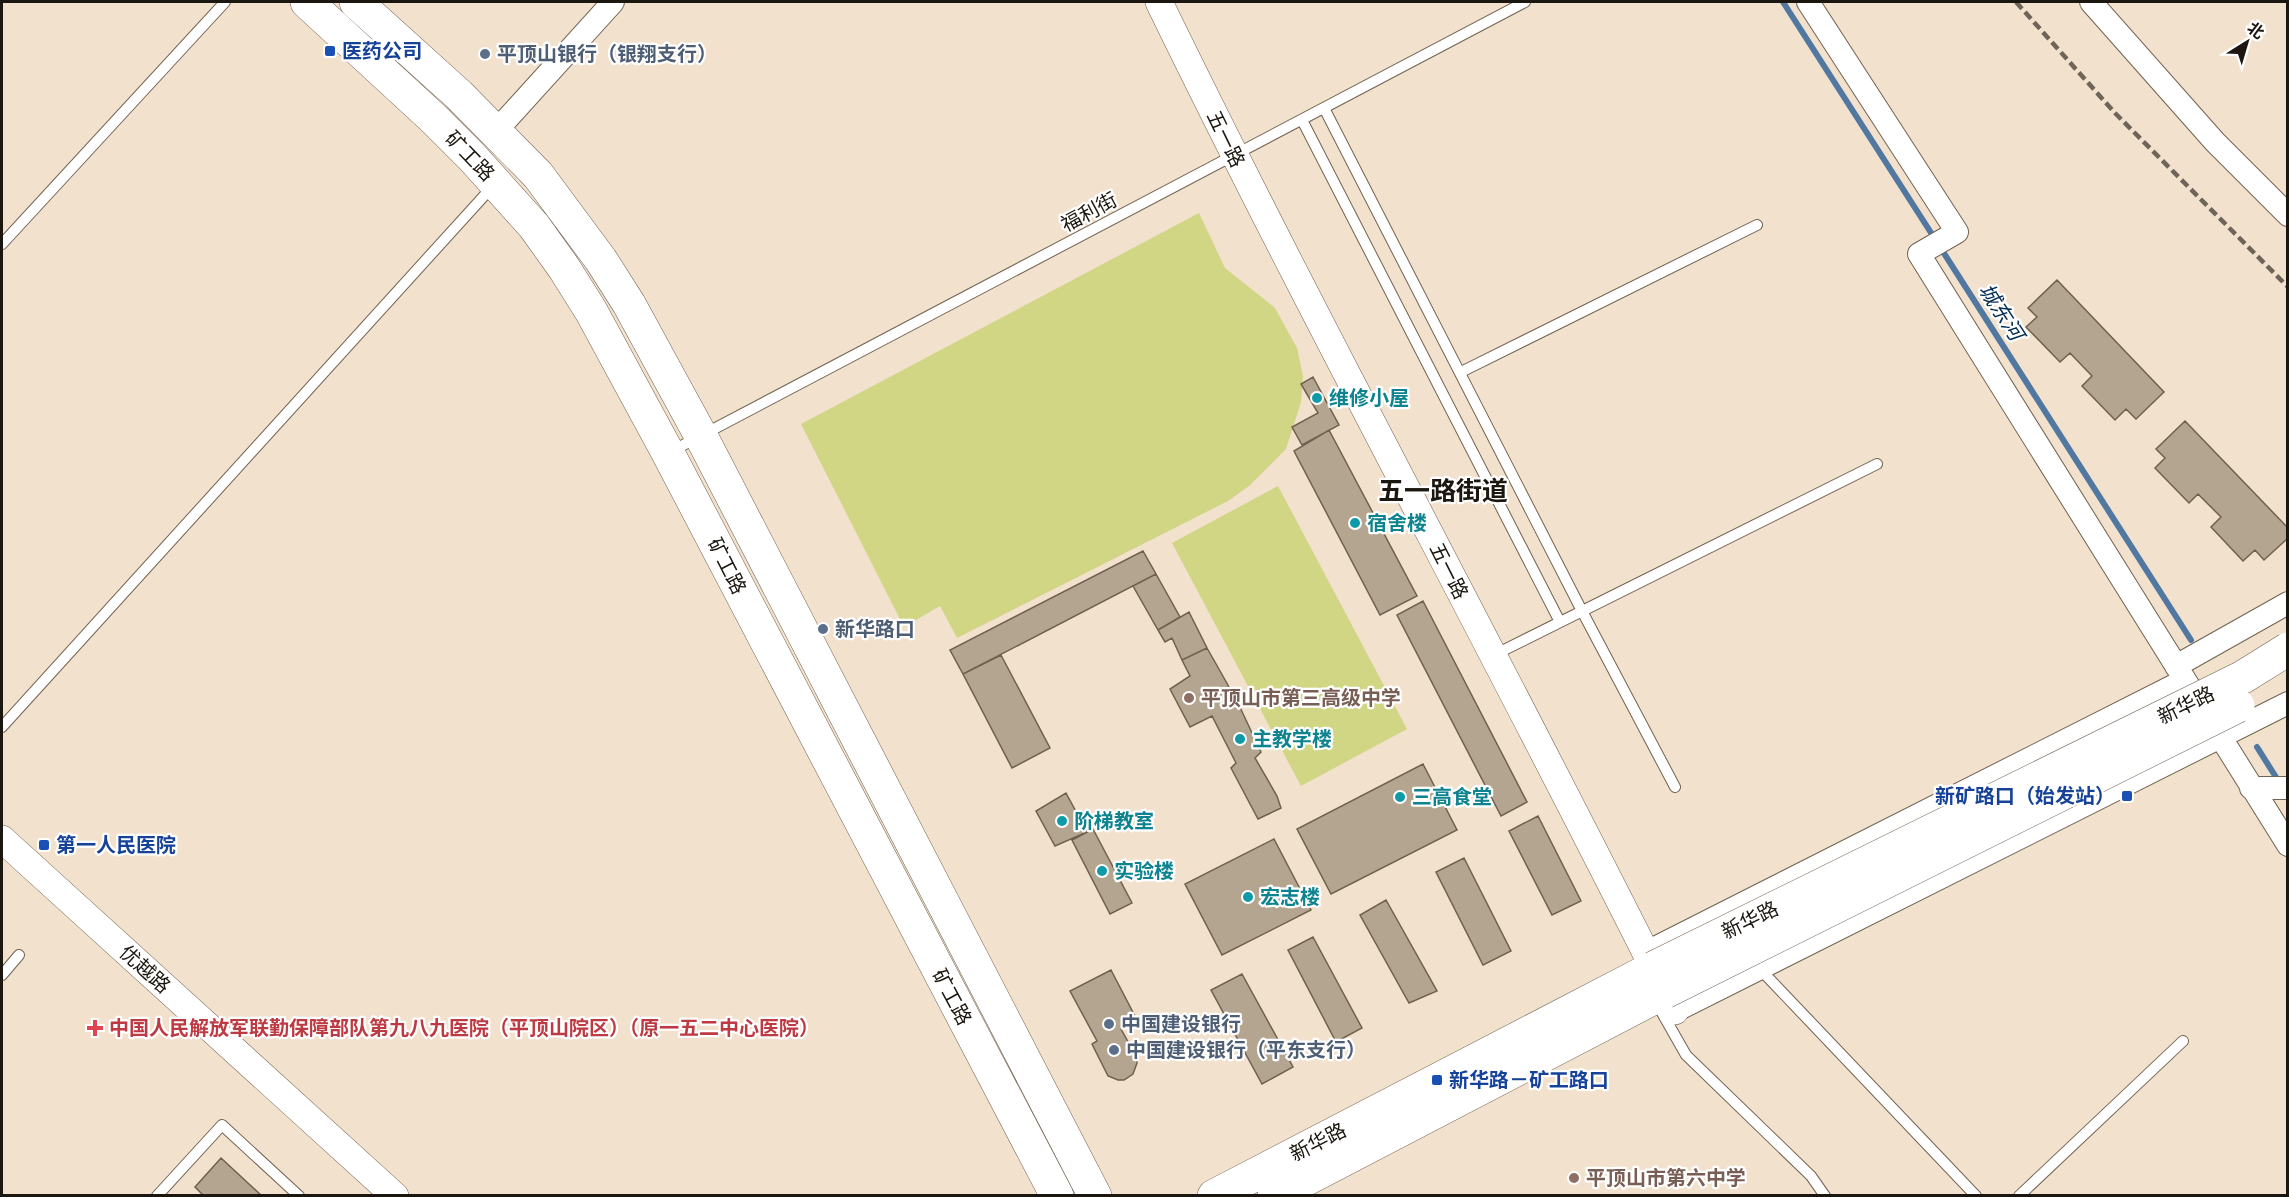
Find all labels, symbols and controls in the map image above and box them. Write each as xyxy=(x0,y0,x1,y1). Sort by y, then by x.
north arrow xyxy=(2217,12,2277,72)
text: 北 xyxy=(2243,17,2268,44)
place label: 医药公司 xyxy=(342,38,422,64)
place label: 平顶山银行（银翔支行） xyxy=(497,41,717,67)
marker: 医药公司 xyxy=(323,44,337,58)
marker: 平顶山银行（银翔支行） xyxy=(478,47,492,61)
street label: 五一路 xyxy=(1201,106,1251,172)
street label: 矿工路 xyxy=(440,125,500,187)
street label: 福利街 xyxy=(1056,186,1122,238)
water label: 城东河 xyxy=(1972,278,2032,349)
place label: 维修小屋 xyxy=(1329,385,1409,411)
marker: 维修小屋 xyxy=(1310,391,1324,405)
district label: 五一路街道 xyxy=(1378,474,1508,508)
place label: 宿舍楼 xyxy=(1367,510,1427,536)
marker: 宿舍楼 xyxy=(1348,516,1362,530)
street label: 矿工路 xyxy=(702,533,752,599)
street label: 五一路 xyxy=(1424,538,1474,604)
place label: 新华路口 xyxy=(835,616,915,642)
marker: 新华路口 xyxy=(816,622,830,636)
street label: 新华路 xyxy=(2153,680,2219,730)
place label: 平顶山市第三高级中学 xyxy=(1201,685,1401,711)
marker: 平顶山市第三高级中学 xyxy=(1182,691,1196,705)
place label: 主教学楼 xyxy=(1252,726,1332,752)
marker: 主教学楼 xyxy=(1233,732,1247,746)
place label: 新矿路口（始发站） xyxy=(1935,783,2115,809)
place label: 三高食堂 xyxy=(1412,784,1492,810)
marker: 新矿路口（始发站） xyxy=(2120,789,2134,803)
marker: 三高食堂 xyxy=(1393,790,1407,804)
place label: 阶梯教室 xyxy=(1074,808,1154,834)
marker: 阶梯教室 xyxy=(1055,814,1069,828)
place label: 第一人民医院 xyxy=(56,832,176,858)
marker: 第一人民医院 xyxy=(37,838,51,852)
place label: 实验楼 xyxy=(1114,858,1174,884)
marker: 实验楼 xyxy=(1095,864,1109,878)
place label: 宏志楼 xyxy=(1260,884,1320,910)
marker: 宏志楼 xyxy=(1241,890,1255,904)
street label: 新华路 xyxy=(1717,895,1783,945)
street label: 优越路 xyxy=(114,939,176,999)
street label: 矿工路 xyxy=(926,964,978,1030)
place label: 中国建设银行 xyxy=(1121,1011,1241,1037)
place label: 中国人民解放军联勤保障部队第九八九医院（平顶山院区）（原一五二中心医院） xyxy=(109,1015,819,1041)
marker: 中国建设银行 xyxy=(1102,1017,1116,1031)
marker: 中国人民解放军联勤保障部队第九八九医院（平顶山院区）（原一五二中心医院） xyxy=(86,1019,104,1037)
place label: 中国建设银行（平东支行） xyxy=(1126,1037,1366,1063)
marker: 中国建设银行（平东支行） xyxy=(1107,1043,1121,1057)
place label: 新华路－矿工路口 xyxy=(1449,1067,1609,1093)
marker: 新华路－矿工路口 xyxy=(1430,1073,1444,1087)
street label: 新华路 xyxy=(1285,1117,1351,1167)
place label: 平顶山市第六中学 xyxy=(1586,1165,1746,1191)
marker: 平顶山市第六中学 xyxy=(1567,1171,1581,1185)

